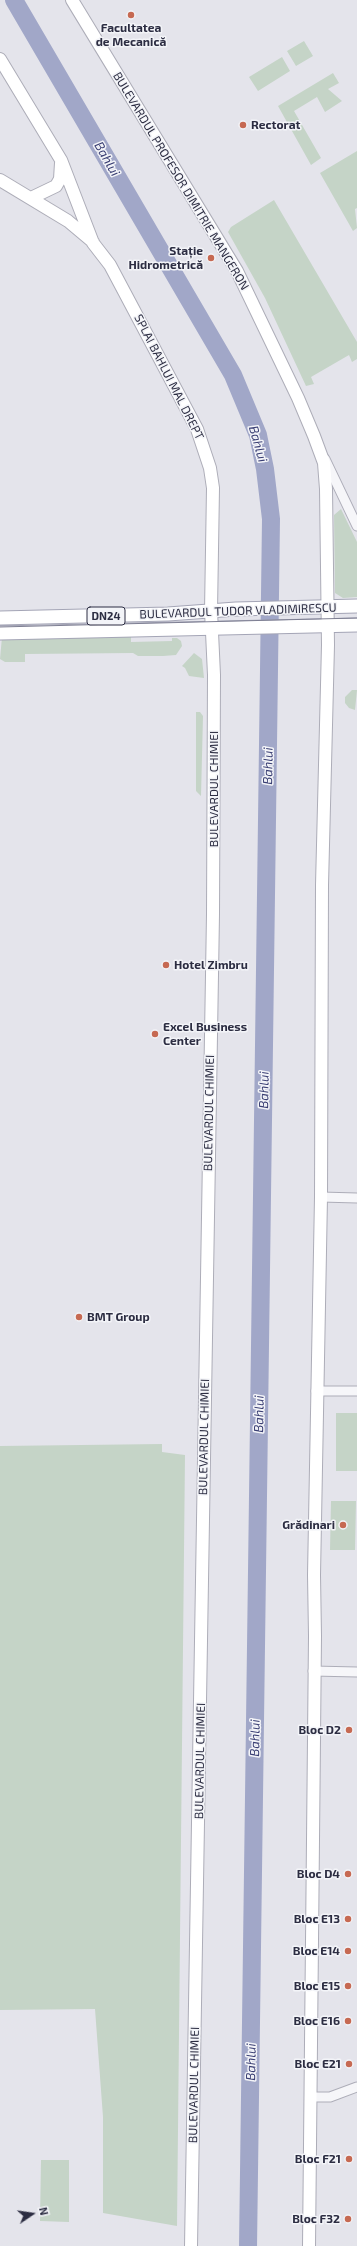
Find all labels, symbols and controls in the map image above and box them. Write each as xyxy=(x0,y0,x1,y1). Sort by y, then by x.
marker: Facultatea de Mecanică xyxy=(126,10,136,20)
place label: Facultatea de Mecanică xyxy=(96,21,166,49)
street label: BULEVARDUL PROFESOR DIMITRIE MANGERON xyxy=(110,69,252,293)
place label: Rectorat xyxy=(251,118,300,132)
marker: Rectorat xyxy=(238,120,248,130)
water label: Bahlui xyxy=(91,139,123,179)
place label: Stație Hidrometrică xyxy=(128,244,203,272)
marker: Stație Hidrometrică xyxy=(206,253,216,263)
street label: SPLAI BAHLUI MAL DREPT xyxy=(131,312,207,442)
water label: Bahlui xyxy=(245,424,271,464)
street label: BULEVARDUL TUDOR VLADIMIRESCU xyxy=(139,600,337,622)
road number: DN24 xyxy=(87,607,125,625)
street label: BULEVARDUL CHIMIEI xyxy=(207,731,221,847)
water label: Bahlui xyxy=(260,747,276,785)
place label: Hotel Zimbru xyxy=(174,958,248,972)
marker: Hotel Zimbru xyxy=(161,960,171,970)
place label: Excel Business Center xyxy=(163,1020,247,1048)
marker: Excel Business Center xyxy=(150,1029,160,1039)
street label: BULEVARDUL CHIMIEI xyxy=(201,1055,217,1171)
water label: Bahlui xyxy=(256,1071,272,1109)
place label: BMT Group xyxy=(87,1310,150,1324)
marker: BMT Group xyxy=(74,1312,84,1322)
street label: BULEVARDUL CHIMIEI xyxy=(196,1379,212,1495)
water label: Bahlui xyxy=(251,1395,267,1433)
place label: Grădinari xyxy=(282,1518,335,1532)
marker: Grădinari xyxy=(338,1520,348,1530)
street label: BULEVARDUL CHIMIEI xyxy=(192,1703,208,1819)
water label: Bahlui xyxy=(247,1719,263,1757)
place label: Bloc D2 xyxy=(298,1723,341,1737)
marker: Bloc D2 xyxy=(344,1725,354,1735)
place label: Bloc D4 xyxy=(297,1867,340,1881)
marker: Bloc D4 xyxy=(343,1869,353,1879)
place label: Bloc E13 xyxy=(294,1912,340,1926)
marker: Bloc E13 xyxy=(343,1914,353,1924)
place label: Bloc E14 xyxy=(293,1944,340,1958)
marker: Bloc E14 xyxy=(343,1946,353,1956)
place label: Bloc E15 xyxy=(294,1979,340,1993)
marker: Bloc E15 xyxy=(343,1981,353,1991)
place label: Bloc E16 xyxy=(293,2014,340,2028)
marker: Bloc E16 xyxy=(343,2016,353,2026)
street label: BULEVARDUL CHIMIEI xyxy=(186,2027,202,2143)
water label: Bahlui xyxy=(243,2043,259,2081)
place label: Bloc E21 xyxy=(295,2057,341,2071)
marker: Bloc E21 xyxy=(344,2059,354,2069)
place label: Bloc F21 xyxy=(295,2152,341,2166)
marker: Bloc F21 xyxy=(344,2154,354,2164)
north arrow xyxy=(12,2194,52,2234)
text: N xyxy=(37,2206,51,2217)
place label: Bloc F32 xyxy=(292,2212,340,2226)
marker: Bloc F32 xyxy=(343,2214,353,2224)

